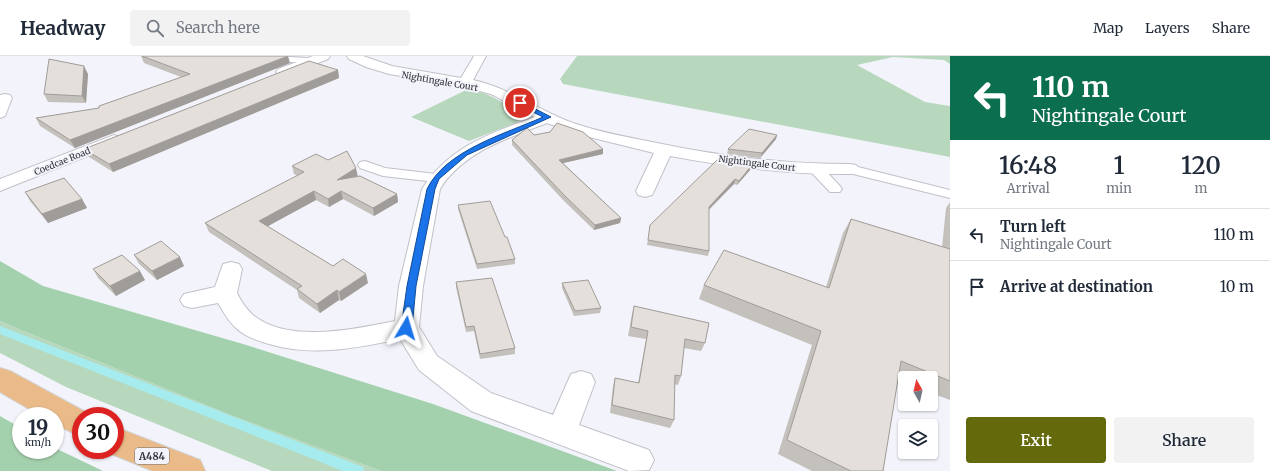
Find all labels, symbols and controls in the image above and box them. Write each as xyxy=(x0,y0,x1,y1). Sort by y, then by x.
search box xyxy=(130,10,410,46)
text: Headway xyxy=(20,16,106,40)
icon: search xyxy=(144,17,166,39)
text: Search here xyxy=(176,18,260,37)
text: Map xyxy=(1093,19,1123,37)
text: Layers xyxy=(1145,19,1190,37)
text: Share xyxy=(1212,19,1250,37)
street label: Nightingale Court xyxy=(401,69,479,93)
text: 110 m xyxy=(1032,69,1109,105)
icon: left xyxy=(966,72,1018,124)
pin xyxy=(503,86,537,120)
icon: arrive xyxy=(509,92,531,114)
text: Nightingale Court xyxy=(1032,104,1187,127)
street label: Coedcae Road xyxy=(32,145,92,177)
text: 16:48 xyxy=(999,150,1057,181)
text: 1 xyxy=(1114,150,1125,181)
text: 120 xyxy=(1181,150,1221,181)
street label: Nightingale Court xyxy=(718,153,797,173)
text: Arrival xyxy=(1006,180,1050,197)
text: min xyxy=(1106,180,1132,197)
text: m xyxy=(1195,180,1207,197)
text: Turn left xyxy=(1000,217,1066,236)
icon: left xyxy=(966,224,988,246)
text: 110 m xyxy=(1213,225,1254,244)
text: Nightingale Court xyxy=(1000,236,1112,253)
icon: arrive xyxy=(966,276,988,298)
text: Arrive at destination xyxy=(1000,277,1153,296)
text: 10 m xyxy=(1220,277,1254,296)
position arrow xyxy=(385,307,427,349)
north arrow xyxy=(898,371,938,411)
map controls xyxy=(898,371,938,459)
speed limit sign: 30 xyxy=(72,407,124,459)
text: 19 xyxy=(28,415,48,440)
button: Exit xyxy=(966,417,1106,463)
button: Share xyxy=(1114,417,1254,463)
button: layers xyxy=(898,419,938,459)
text: km/h xyxy=(25,436,51,449)
road number: A484 xyxy=(135,448,169,464)

